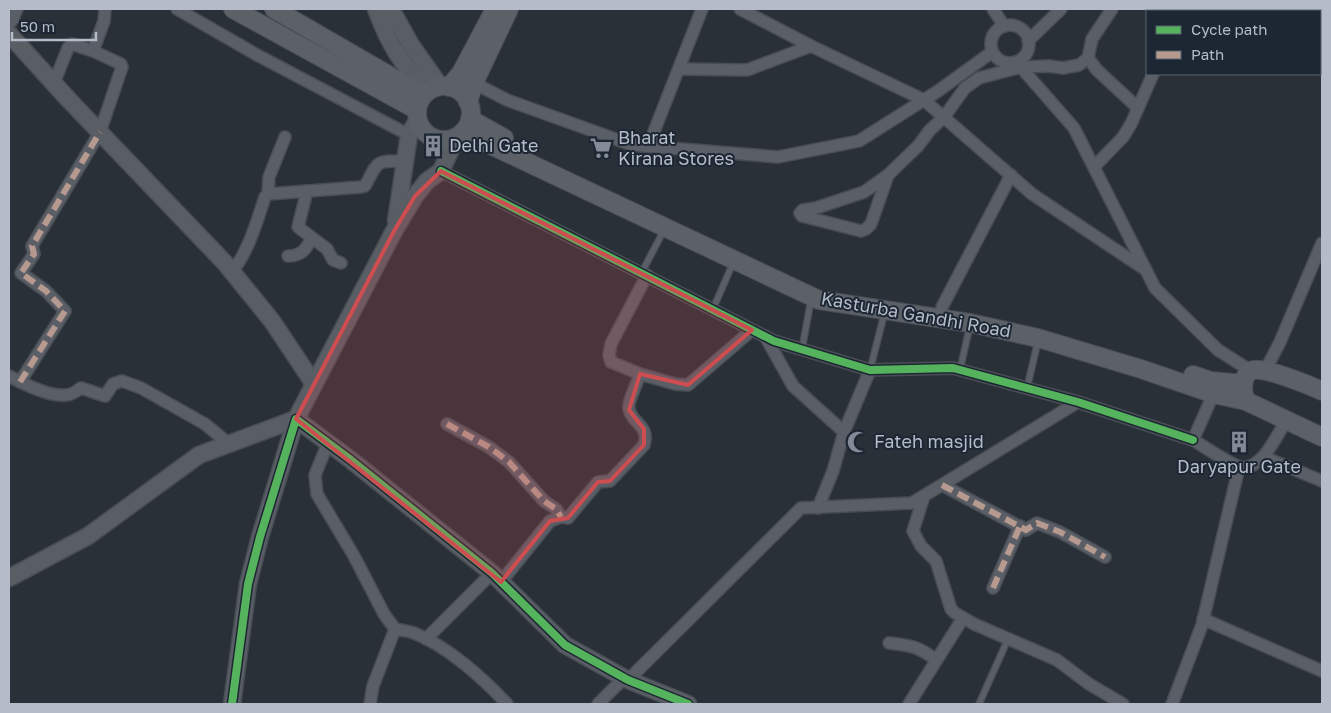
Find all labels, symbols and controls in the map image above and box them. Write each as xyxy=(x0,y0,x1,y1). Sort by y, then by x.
scale bar xyxy=(12,10,96,42)
legend xyxy=(1146,10,1321,75)
text: 50 m xyxy=(20,17,55,35)
text: Cycle path xyxy=(1191,20,1267,38)
text: Path xyxy=(1191,45,1224,63)
place label: Bharat Kirana Stores xyxy=(618,126,734,169)
building icon: Delhi Gate xyxy=(420,133,446,159)
place label: Delhi Gate xyxy=(449,134,539,156)
supermarket icon: Bharat Kirana Stores xyxy=(588,135,614,161)
street label: Kasturba Gandhi Road xyxy=(820,286,1013,342)
mosque icon: Fateh masjid xyxy=(845,429,871,455)
building icon: Daryapur Gate xyxy=(1226,429,1252,455)
place label: Fateh masjid xyxy=(874,430,984,452)
place label: Daryapur Gate xyxy=(1177,455,1301,477)

